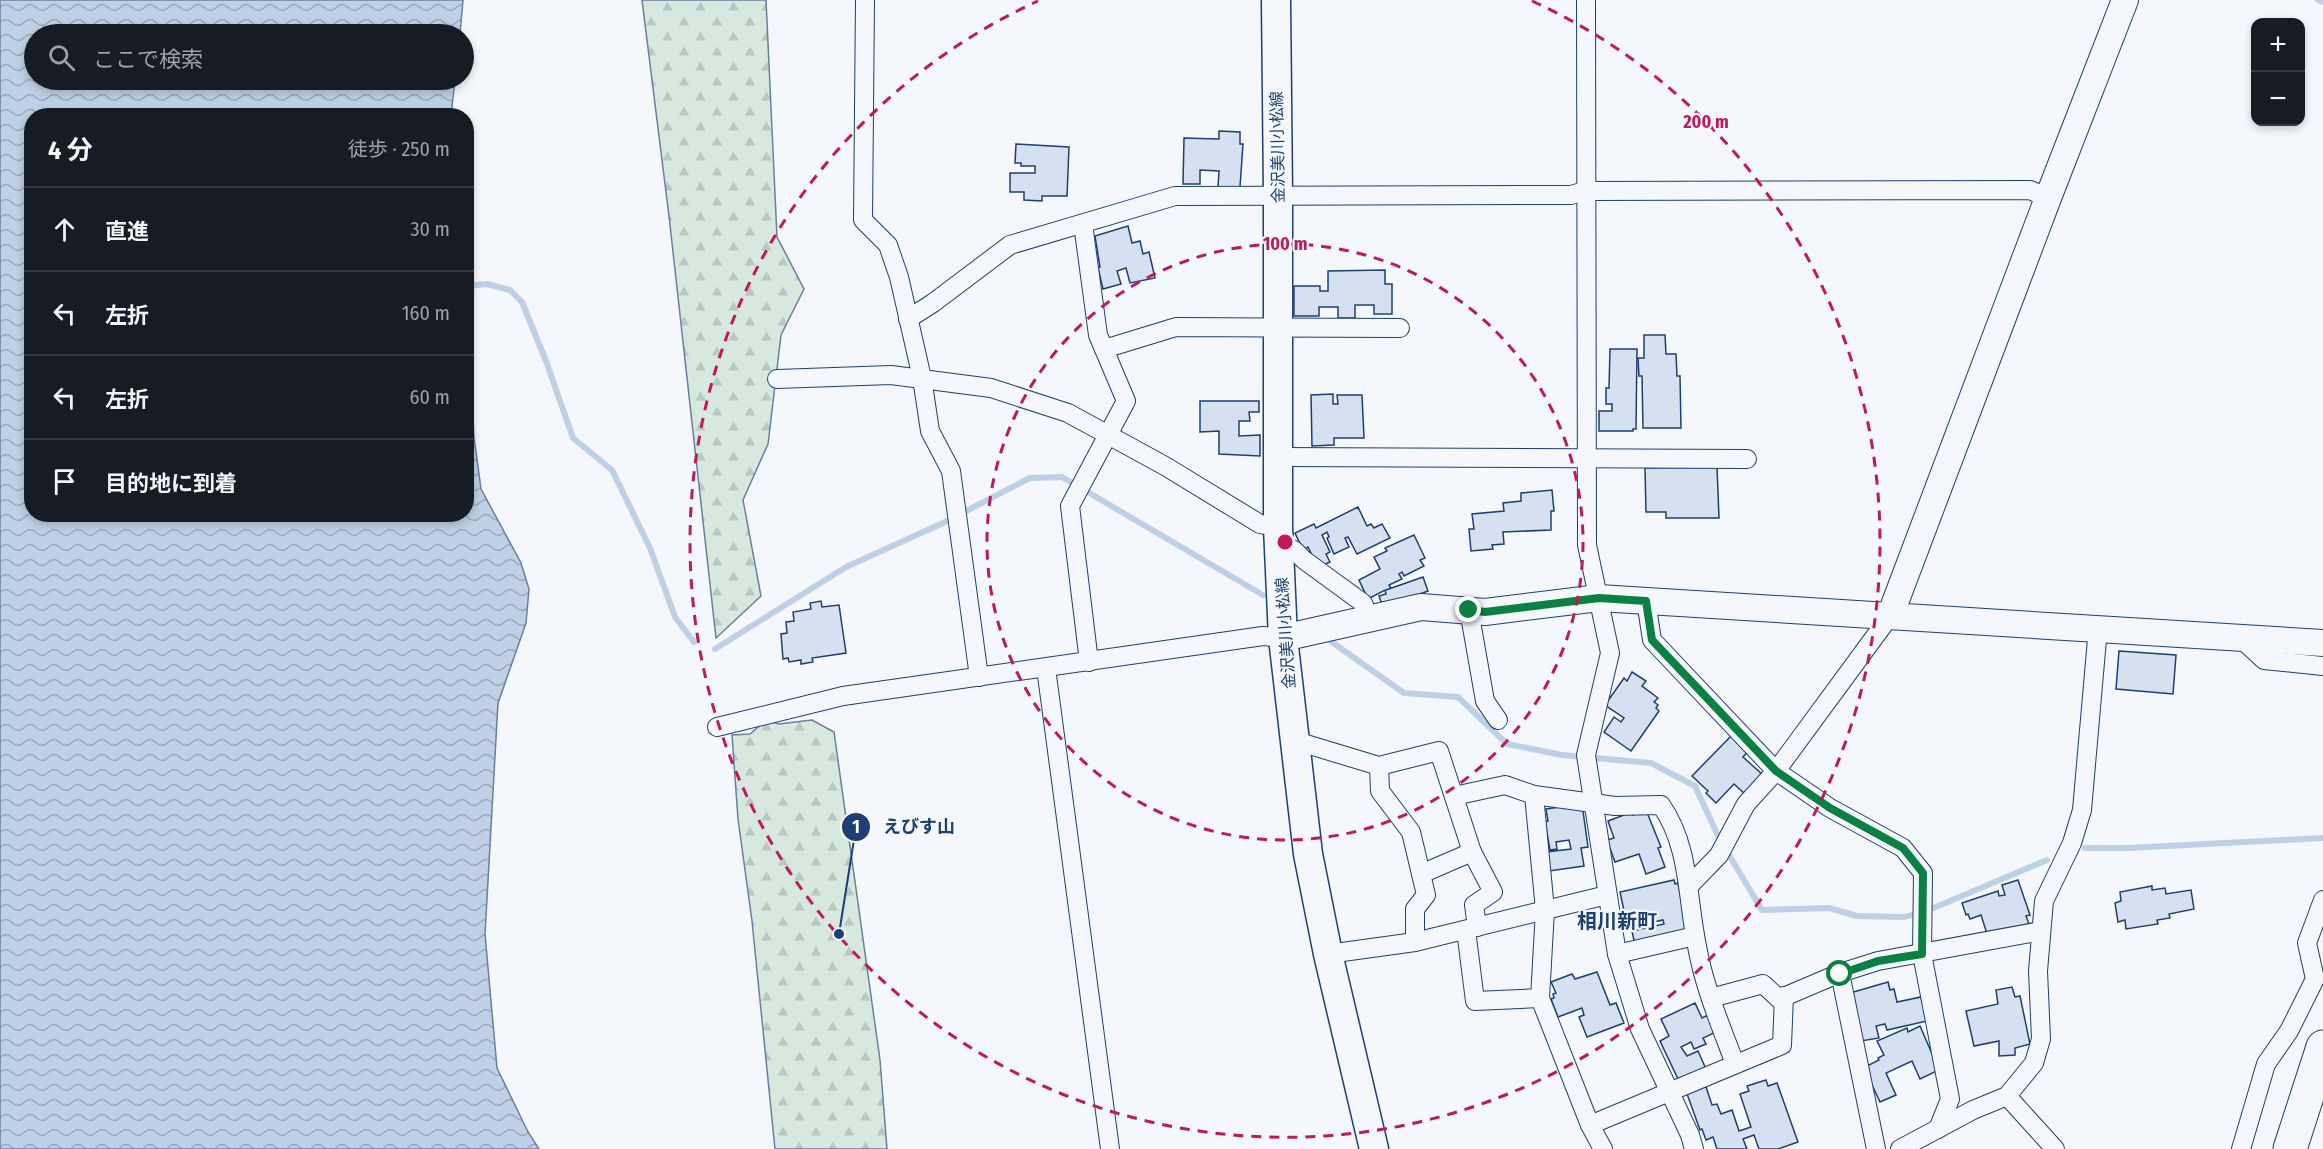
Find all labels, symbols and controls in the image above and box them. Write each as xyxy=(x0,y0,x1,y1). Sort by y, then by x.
map controls xyxy=(2251,18,2305,126)
button: + xyxy=(2251,18,2305,72)
search box xyxy=(24,24,474,90)
icon: search xyxy=(45,41,78,74)
text: ここで検索 xyxy=(93,46,203,73)
button: − xyxy=(2251,72,2305,126)
street label: 金沢美川小松線 xyxy=(1267,91,1288,203)
text: 200 m xyxy=(1682,111,1729,133)
text: 4 分 xyxy=(48,135,93,166)
text: 徒歩 · 250 m xyxy=(348,137,450,161)
icon: ahead xyxy=(48,213,81,246)
text: 30 m xyxy=(410,217,450,241)
text: 直進 xyxy=(105,218,149,245)
text: 100 m xyxy=(1263,233,1307,255)
icon: left xyxy=(48,297,81,330)
text: 160 m xyxy=(402,301,450,325)
text: 左折 xyxy=(105,302,149,329)
icon: left xyxy=(48,381,81,414)
text: 60 m xyxy=(410,385,450,409)
text: 左折 xyxy=(105,386,149,413)
icon: arrive xyxy=(48,465,81,498)
text: 目的地に到着 xyxy=(105,470,237,497)
centre of rings xyxy=(1275,532,1295,552)
street label: 金沢美川小松線 xyxy=(1272,576,1299,689)
route end xyxy=(1455,596,1481,622)
callout: えびす山 xyxy=(841,809,967,845)
text: 1 xyxy=(852,816,860,838)
text: えびす山 xyxy=(883,816,955,838)
district label: 相川新町 xyxy=(1577,909,1657,933)
route start xyxy=(1826,960,1852,986)

